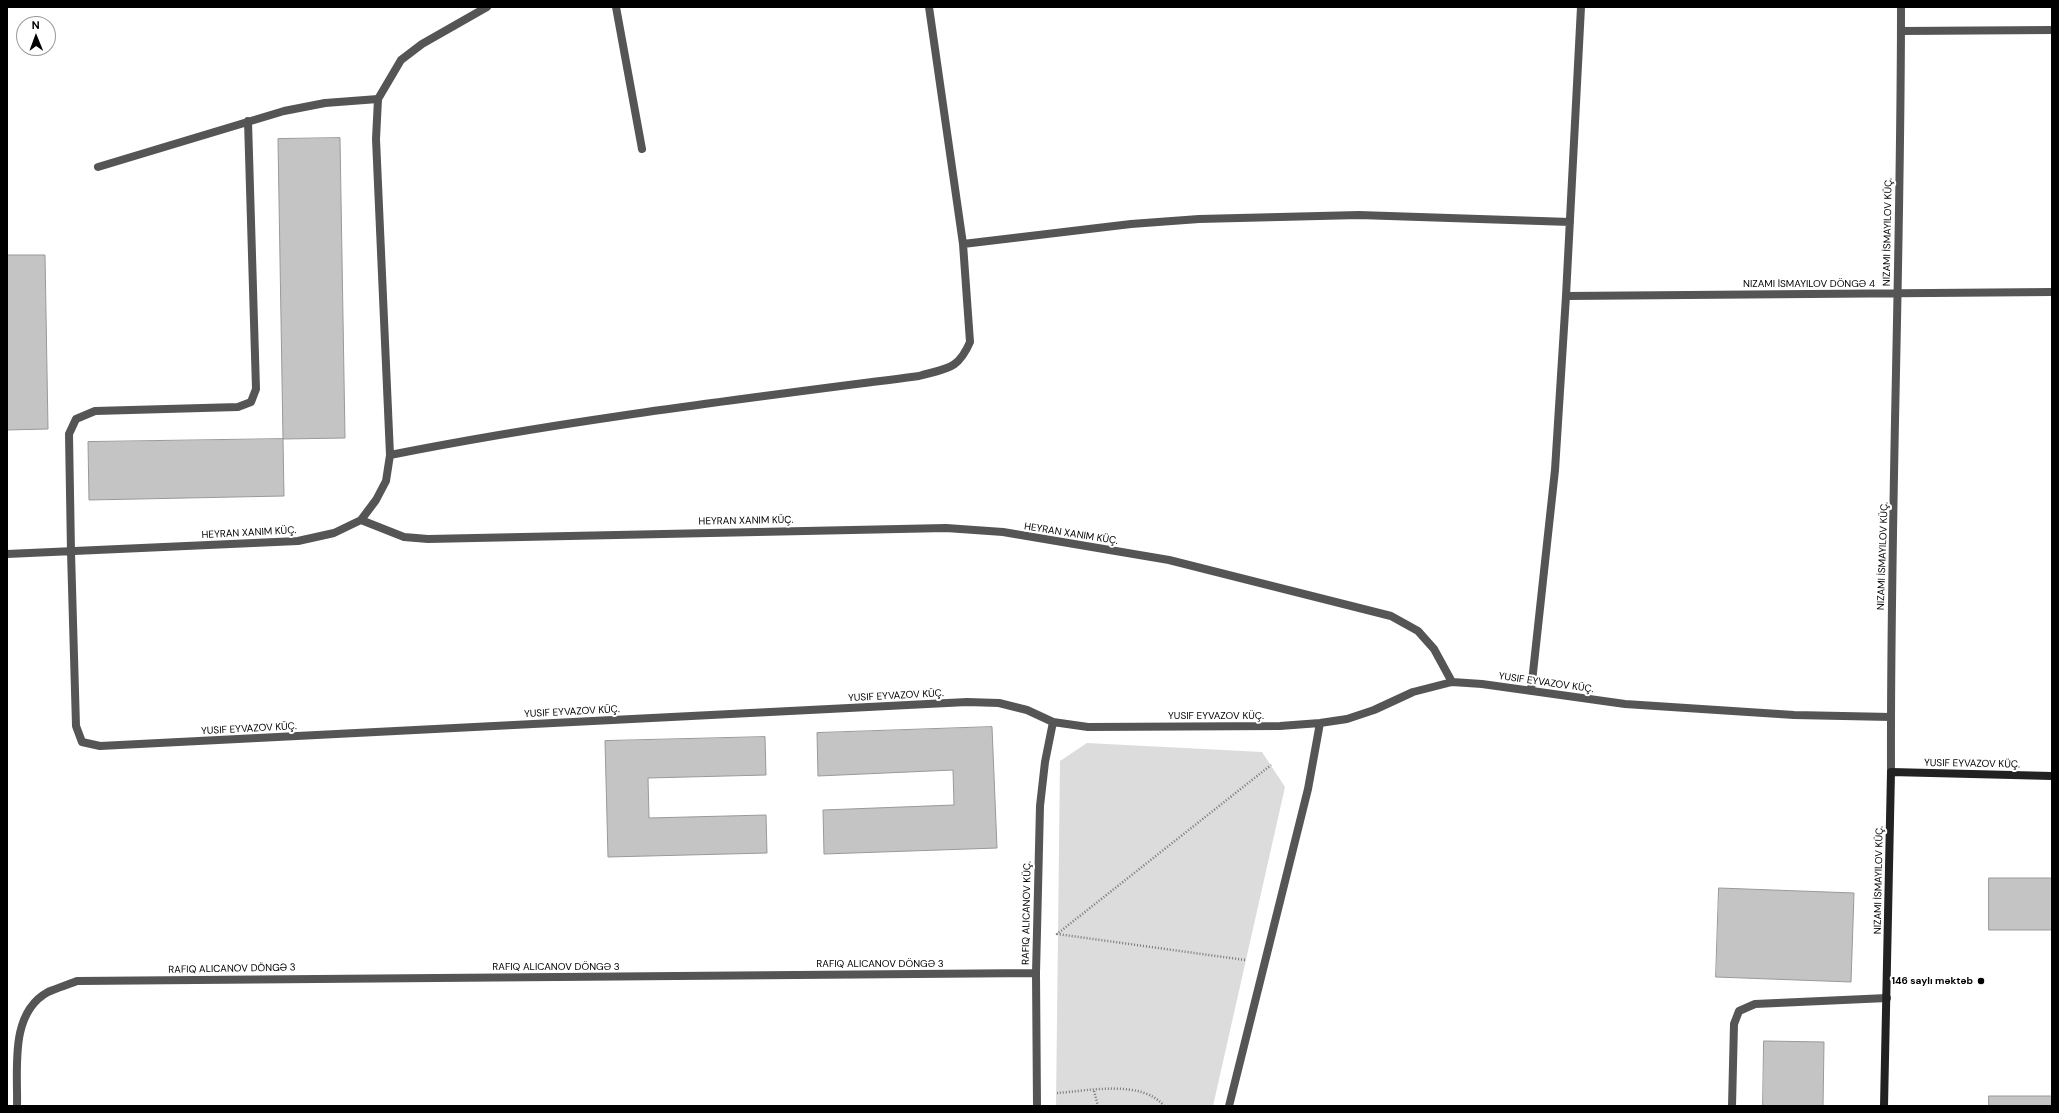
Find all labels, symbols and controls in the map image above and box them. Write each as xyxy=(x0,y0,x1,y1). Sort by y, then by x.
north arrow xyxy=(16,16,56,56)
text: N xyxy=(32,18,40,32)
street label: NIZAMI İSMAYILOV KÜÇ. xyxy=(1881,178,1895,286)
street label: NIZAMI İSMAYILOV DÖNGƏ 4 xyxy=(1743,278,1875,290)
street label: NIZAMI İSMAYILOV KÜÇ. xyxy=(1875,502,1891,610)
street label: HEYRAN XANIM KÜÇ. xyxy=(698,514,794,528)
street label: HEYRAN XANIM KÜÇ. xyxy=(1023,521,1119,547)
street label: HEYRAN XANIM KÜÇ. xyxy=(201,525,297,541)
street label: YUSIF EYVAZOV KÜÇ. xyxy=(1498,670,1594,696)
street label: YUSIF EYVAZOV KÜÇ. xyxy=(848,687,944,705)
street label: YUSIF EYVAZOV KÜÇ. xyxy=(524,703,620,721)
street label: YUSIF EYVAZOV KÜÇ. xyxy=(1168,710,1264,722)
street label: YUSIF EYVAZOV KÜÇ. xyxy=(201,720,297,738)
street label: YUSIF EYVAZOV KÜÇ. xyxy=(1924,757,2020,771)
street label: NIZAMI İSMAYILOV KÜÇ. xyxy=(1872,826,1886,934)
street label: RAFIQ ALICANOV KÜÇ. xyxy=(1020,861,1034,965)
street label: RAFIQ ALICANOV DÖNGƏ 3 xyxy=(816,958,944,970)
street label: RAFIQ ALICANOV DÖNGƏ 3 xyxy=(492,961,620,973)
street label: RAFIQ ALICANOV DÖNGƏ 3 xyxy=(168,962,296,976)
place label: 146 saylı məktəb xyxy=(1891,975,1973,987)
marker: 146 saylı məktəb xyxy=(1976,976,1986,986)

